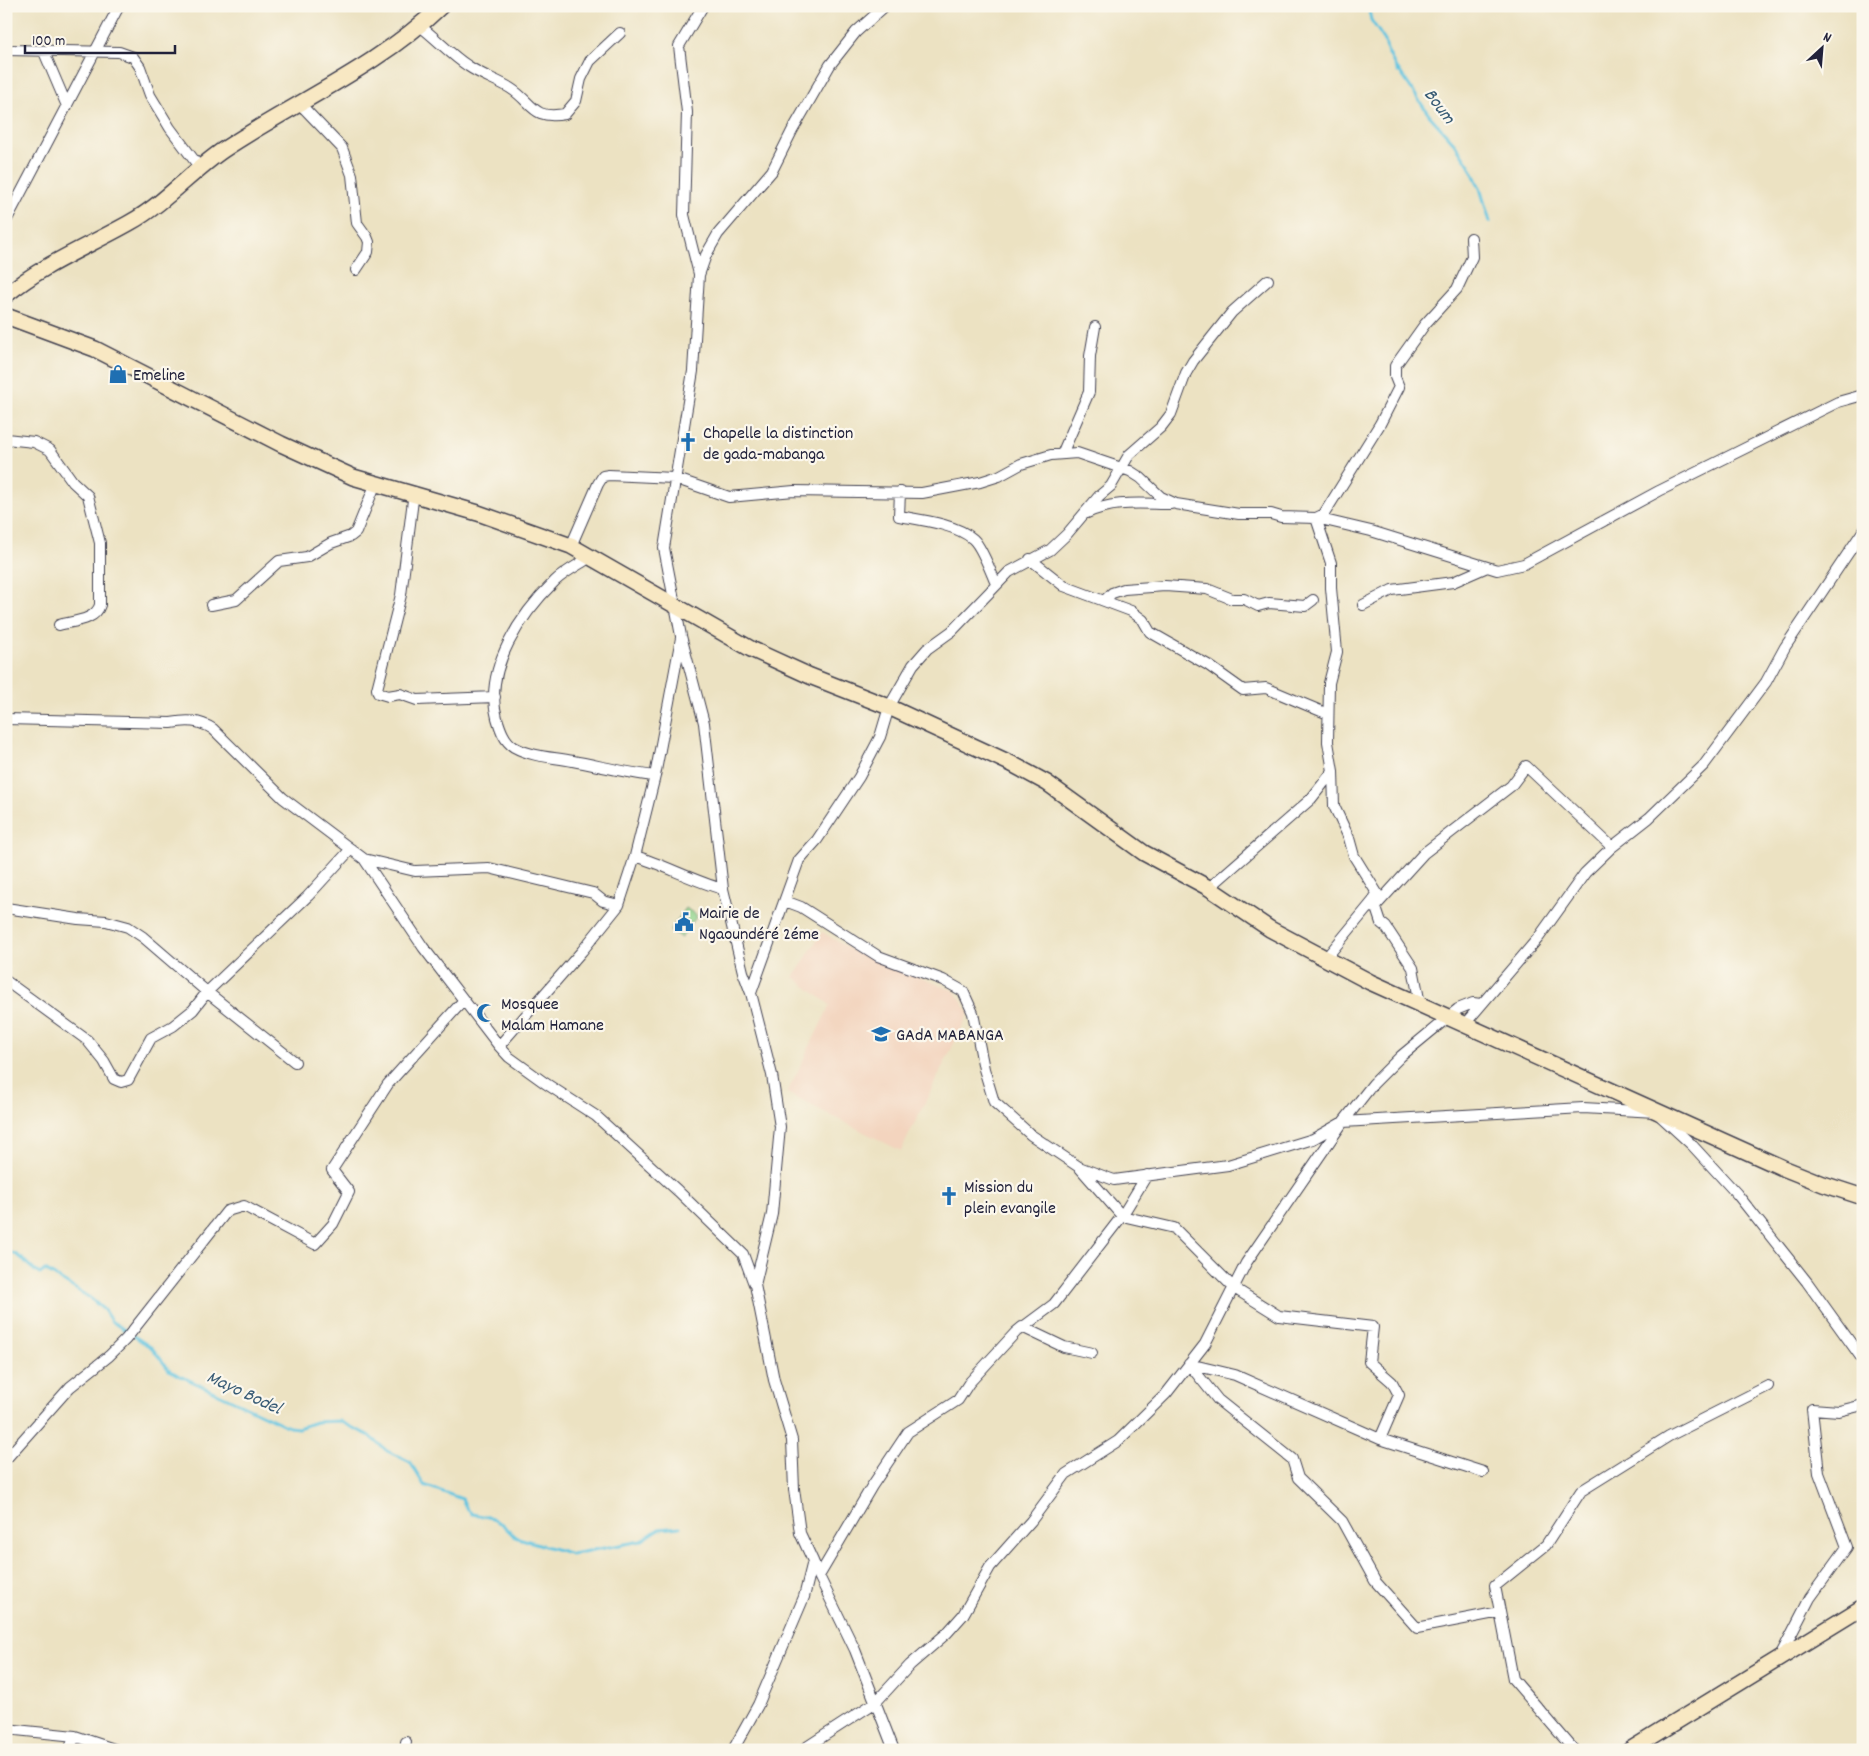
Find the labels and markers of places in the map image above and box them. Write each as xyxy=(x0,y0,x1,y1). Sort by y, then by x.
shop icon: Emeline xyxy=(107,363,129,385)
place label: Emeline xyxy=(133,364,185,389)
place label: Chapelle la distinction de gada-mabanga xyxy=(703,422,853,468)
church icon: Chapelle la distinction de gada-mabanga xyxy=(677,431,699,453)
place label: Mairie de Ngaoundéré 2éme xyxy=(699,902,819,948)
public building icon: Mairie de Ngaoundéré 2éme xyxy=(673,911,695,933)
place label: Mosquee Malam Hamane xyxy=(501,993,604,1039)
mosque icon: Mosquee Malam Hamane xyxy=(475,1002,497,1024)
school or university icon: GAdA MABANGA xyxy=(870,1023,892,1045)
place label: GAdA MABANGA xyxy=(896,1024,1004,1049)
place label: Mission du plein evangile xyxy=(964,1176,1056,1222)
church icon: Mission du plein evangile xyxy=(938,1185,960,1207)

